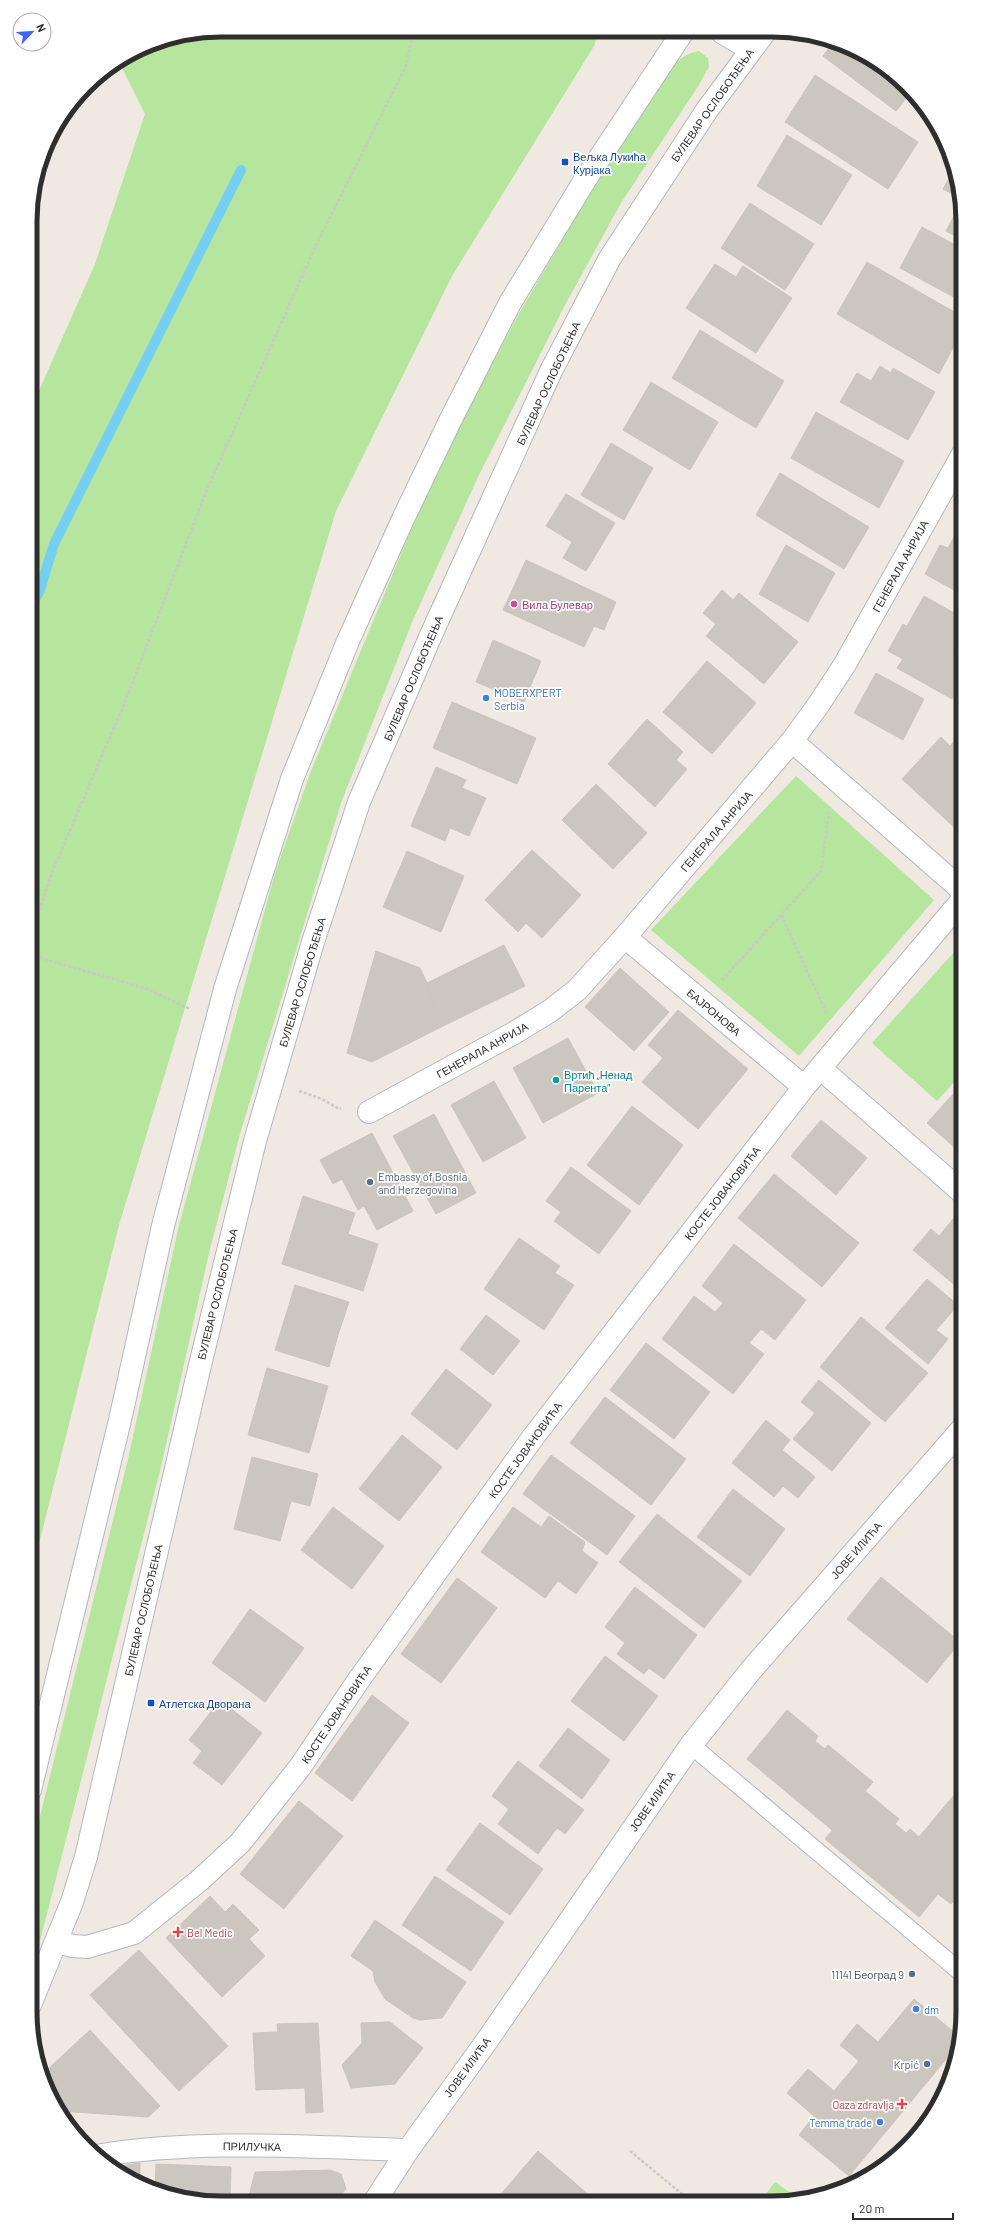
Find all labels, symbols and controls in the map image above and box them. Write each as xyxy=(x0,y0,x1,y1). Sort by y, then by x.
north arrow xyxy=(12,12,52,52)
text: N xyxy=(34,21,49,34)
street label: БУЛЕВАР ОСЛОБОЂЕЊА xyxy=(668,46,756,164)
place label: Вељка Лукића Курјака xyxy=(573,150,647,176)
marker: Вељка Лукића Курјака xyxy=(560,157,570,167)
street label: БУЛЕВАР ОСЛОБОЂЕЊА xyxy=(514,319,583,447)
street label: ГЕНЕРАЛА АНРИЈА xyxy=(869,517,931,614)
place label: Вила Булевар xyxy=(522,598,593,611)
marker: Вила Булевар xyxy=(509,599,519,609)
street label: БУЛЕВАР ОСЛОБОЂЕЊА xyxy=(381,613,446,743)
place label: MOBERXPERT Serbia xyxy=(494,686,562,712)
marker: MOBERXPERT Serbia xyxy=(481,693,491,703)
street label: ГЕНЕРАЛА АНРИЈА xyxy=(677,787,755,874)
street label: БУЛЕВАР ОСЛОБОЂЕЊА xyxy=(276,915,328,1048)
street label: БАЈРОНОВА xyxy=(684,986,744,1039)
street label: ГЕНЕРАЛА АНРИЈА xyxy=(434,1019,531,1081)
place label: Вртић „Ненад Парента” xyxy=(564,1068,633,1094)
marker: Вртић „Ненад Парента” xyxy=(551,1075,561,1085)
street label: КОСТЕ ЈОВАНОВИЋА xyxy=(681,1143,763,1243)
place label: Embassy of Bosnia and Herzegovina xyxy=(378,1170,467,1196)
marker: Embassy of Bosnia and Herzegovina xyxy=(365,1177,375,1187)
street label: БУЛЕВАР ОСЛОБОЂЕЊА xyxy=(194,1226,240,1361)
street label: КОСТЕ ЈОВАНОВИЋА xyxy=(486,1399,565,1501)
street label: ЈОВЕ ИЛИЋА xyxy=(828,1519,885,1581)
street label: БУЛЕВАР ОСЛОБОЂЕЊА xyxy=(121,1542,165,1677)
street label: КОСТЕ ЈОВАНОВИЋА xyxy=(298,1662,374,1766)
place label: Атлетска Дворана xyxy=(159,1697,251,1710)
marker: Атлетска Дворана xyxy=(146,1698,156,1708)
street label: ЈОВЕ ИЛИЋА xyxy=(626,1768,678,1834)
marker: Bel Medic xyxy=(172,1926,184,1938)
place label: Bel Medic xyxy=(187,1926,233,1939)
place label: 11141 Београд 9 xyxy=(831,1968,904,1981)
marker: 11141 Београд 9 xyxy=(907,1969,917,1979)
place label: dm xyxy=(924,2003,939,2016)
marker: dm xyxy=(911,2004,921,2014)
street label: ЈОВЕ ИЛИЋА xyxy=(441,2034,493,2099)
place label: Krpić xyxy=(894,2058,919,2071)
marker: Krpić xyxy=(922,2059,932,2069)
place label: Oaza zdravlja xyxy=(832,2098,894,2111)
marker: Oaza zdravlja xyxy=(897,2099,907,2109)
place label: Temma trade xyxy=(809,2116,872,2129)
marker: Temma trade xyxy=(875,2117,885,2127)
street label: ПРИЛУЧКА xyxy=(223,2139,282,2153)
scale bar xyxy=(853,2195,953,2221)
text: 20 m xyxy=(859,2201,885,2215)

